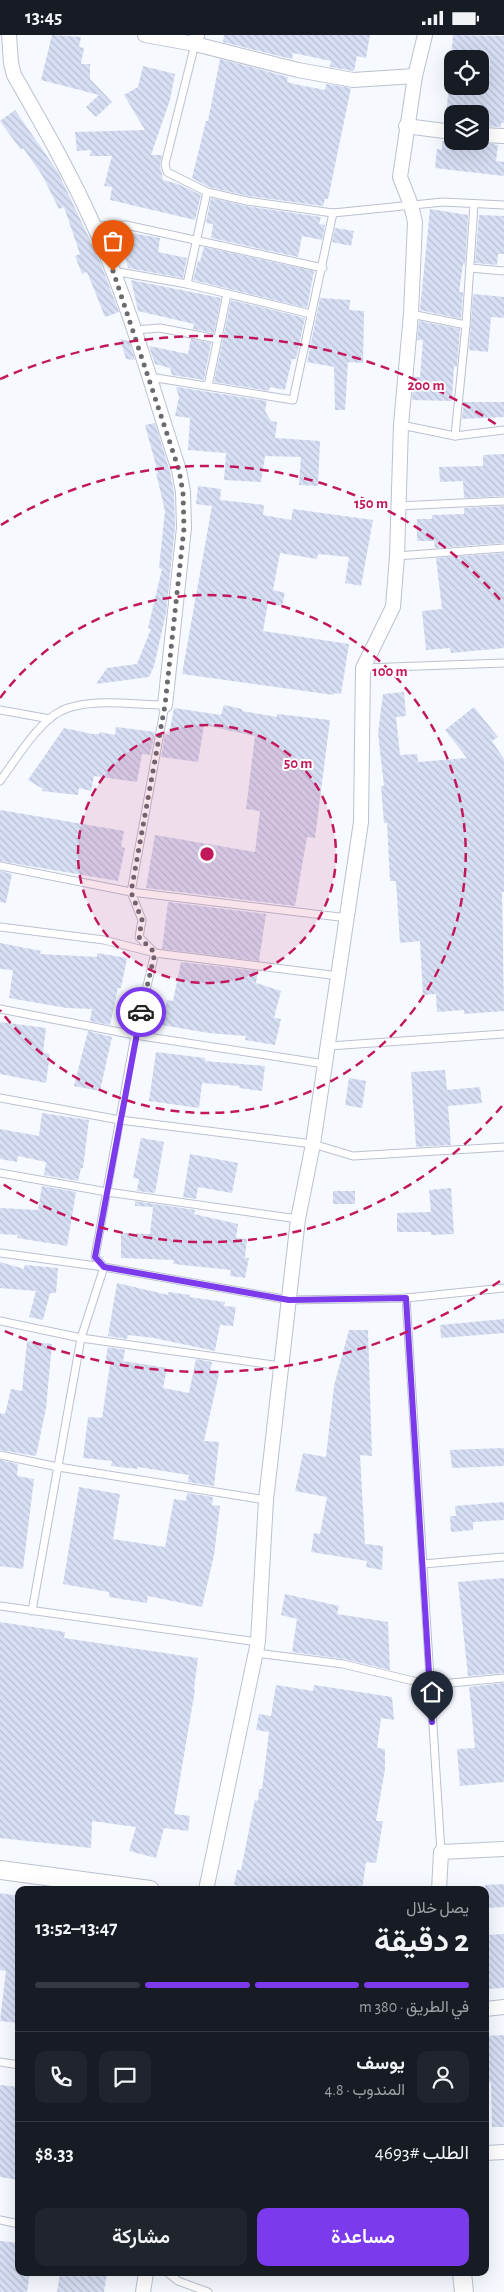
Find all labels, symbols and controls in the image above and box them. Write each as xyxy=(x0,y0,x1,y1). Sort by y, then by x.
text: 13:45 xyxy=(25,8,62,27)
map controls xyxy=(444,50,489,150)
button: locate xyxy=(444,50,489,95)
button: layers xyxy=(444,105,489,150)
pin xyxy=(92,220,134,271)
icon: bag xyxy=(99,227,127,255)
text: 200 m xyxy=(407,378,445,393)
text: 150 m xyxy=(354,496,388,511)
text: 100 m xyxy=(372,664,408,679)
text: 50 m xyxy=(284,756,312,771)
centre of rings xyxy=(198,845,216,863)
courier xyxy=(116,987,166,1037)
icon: car xyxy=(127,998,155,1026)
pin xyxy=(411,1671,453,1722)
icon: home xyxy=(418,1678,446,1706)
text: يصل خلال xyxy=(406,1900,469,1916)
text: 13:47–13:52 xyxy=(35,1919,117,1938)
text: 2 دقيقة xyxy=(374,1925,469,1957)
text: في الطريق · 380 m xyxy=(359,1999,469,2015)
button: phone xyxy=(35,2051,87,2103)
button: chat xyxy=(99,2051,151,2103)
button: person xyxy=(417,2051,469,2103)
text: يوسف xyxy=(356,2054,405,2073)
text: المندوب · 4.8 xyxy=(325,2082,405,2098)
text: الطلب #4693 xyxy=(375,2144,469,2163)
text: $8.33 xyxy=(35,2145,74,2164)
button: مشاركة xyxy=(35,2208,247,2266)
button: مساعدة xyxy=(257,2208,469,2266)

